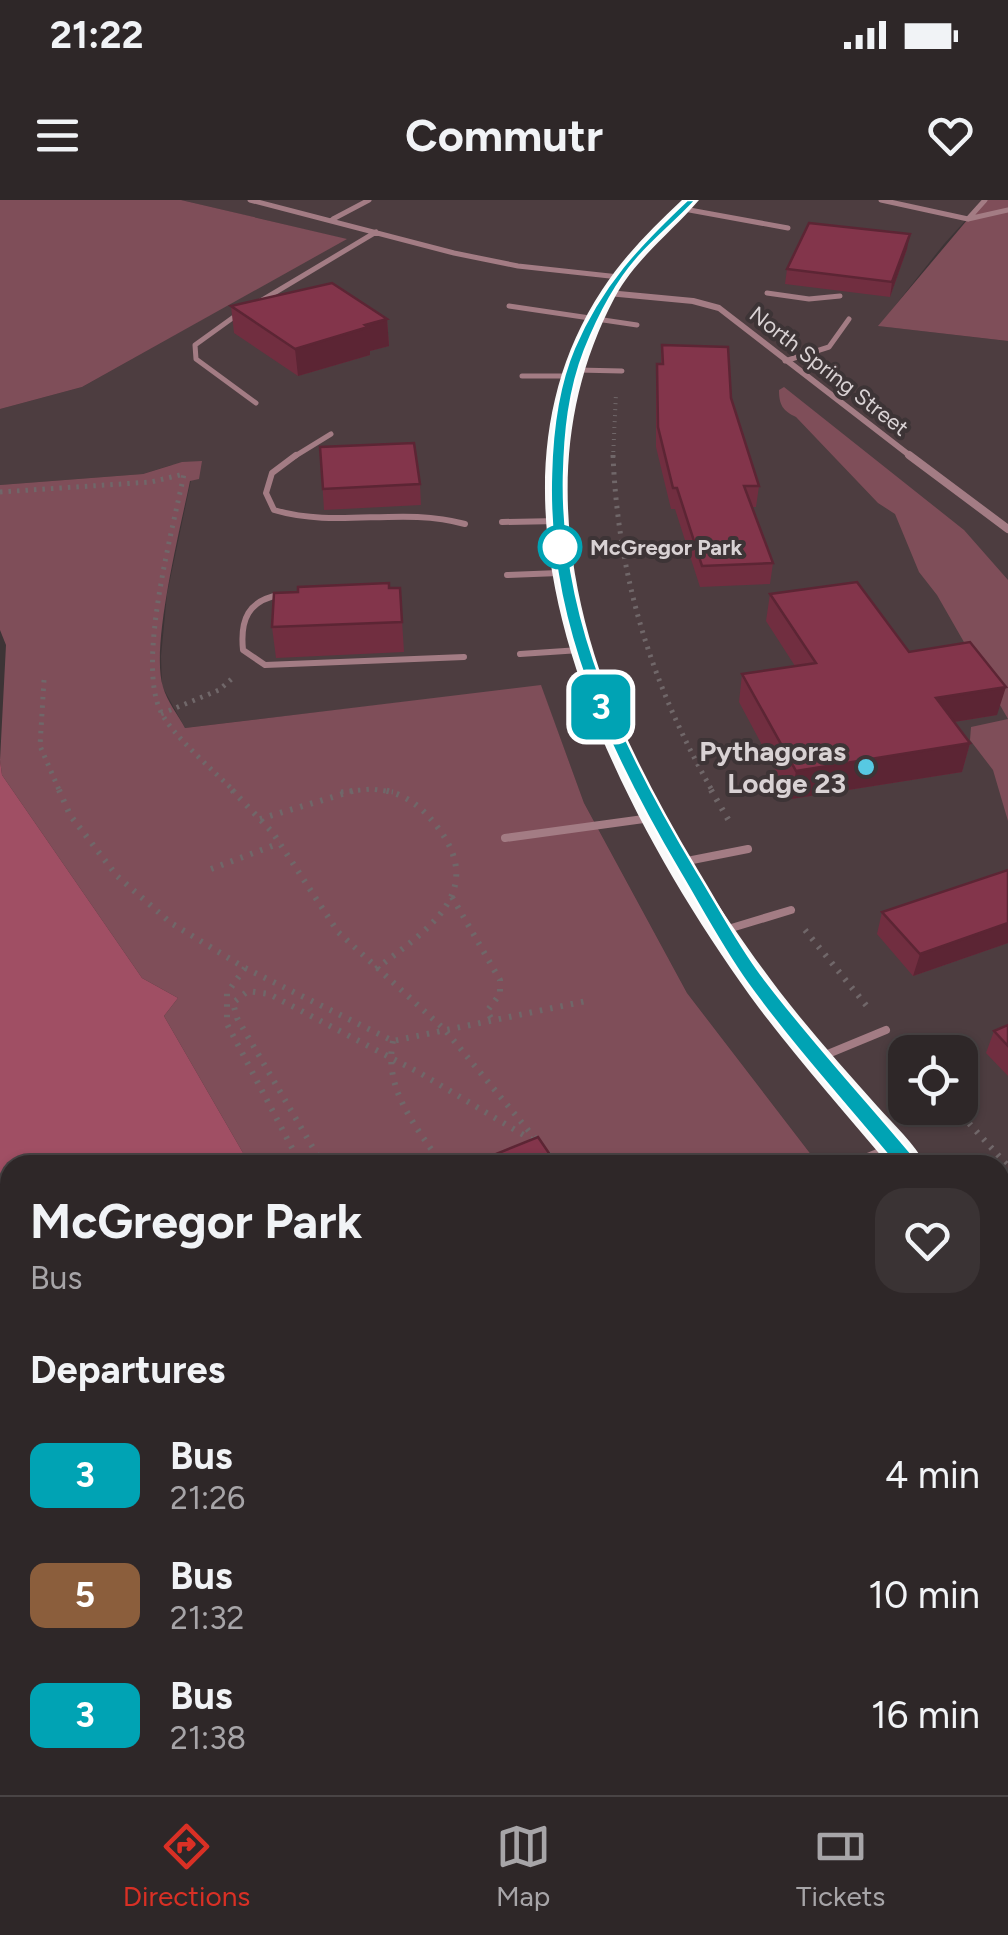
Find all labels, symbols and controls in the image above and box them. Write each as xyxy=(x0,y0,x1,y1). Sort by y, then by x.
text: 21:22 xyxy=(50,12,143,58)
icon: menu xyxy=(30,108,85,163)
text: Commutr xyxy=(405,108,603,162)
icon: heart xyxy=(923,108,978,163)
street label: North Spring Street xyxy=(744,300,914,442)
marker: McGregor Park xyxy=(539,526,581,568)
place label: McGregor Park xyxy=(590,534,742,561)
line badge: 3 xyxy=(568,674,634,740)
text: 3 xyxy=(591,686,611,728)
place label: Pythagoras Lodge 23 xyxy=(699,734,846,800)
marker: Pythagoras Lodge 23 xyxy=(855,756,877,778)
map controls xyxy=(888,1035,978,1125)
button: locate xyxy=(888,1035,978,1125)
button: heart xyxy=(875,1188,980,1293)
text: McGregor Park xyxy=(30,1192,362,1250)
text: Bus xyxy=(30,1259,82,1297)
text: Departures xyxy=(30,1347,225,1393)
text: Bus xyxy=(170,1433,233,1479)
text: 4 min xyxy=(885,1452,980,1498)
text: 3 xyxy=(75,1454,95,1496)
text: 21:26 xyxy=(170,1479,245,1517)
text: Bus xyxy=(170,1553,233,1599)
text: 10 min xyxy=(868,1572,980,1618)
text: 5 xyxy=(75,1574,95,1616)
text: 21:32 xyxy=(170,1599,245,1637)
text: Bus xyxy=(170,1673,233,1719)
text: 16 min xyxy=(871,1692,980,1738)
text: 3 xyxy=(75,1694,95,1736)
text: 21:38 xyxy=(170,1719,246,1757)
tab: Directions xyxy=(123,1819,250,1913)
tab: Map xyxy=(496,1819,551,1913)
tab: Tickets xyxy=(796,1819,885,1913)

